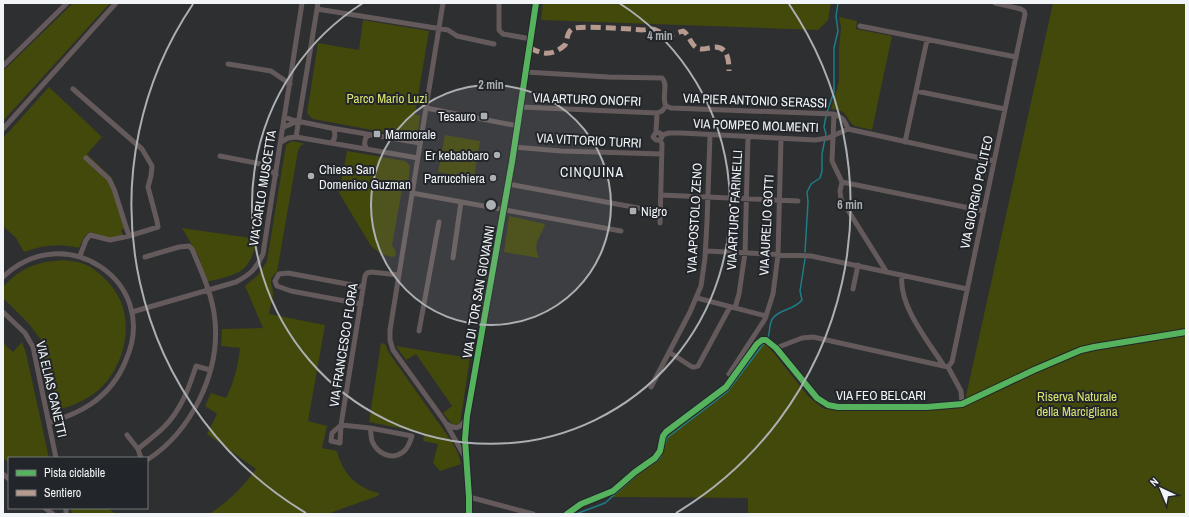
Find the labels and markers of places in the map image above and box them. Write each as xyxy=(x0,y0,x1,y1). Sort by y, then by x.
place label: Tesauro xyxy=(438,108,476,125)
marker: Tesauro xyxy=(479,111,489,121)
place label: Marmorale xyxy=(385,126,436,143)
marker: Marmorale xyxy=(372,129,382,139)
place label: Er kebabbaro xyxy=(425,147,489,164)
marker: Er kebabbaro xyxy=(492,150,502,160)
place label: Chiesa San Domenico Guzman xyxy=(319,161,411,193)
place label: Parrucchiera xyxy=(424,170,485,187)
marker: Chiesa San Domenico Guzman xyxy=(306,171,316,181)
marker: Parrucchiera xyxy=(488,173,498,183)
centre of rings xyxy=(484,198,498,212)
place label: Nigro xyxy=(641,203,667,220)
marker: Nigro xyxy=(628,206,638,216)

